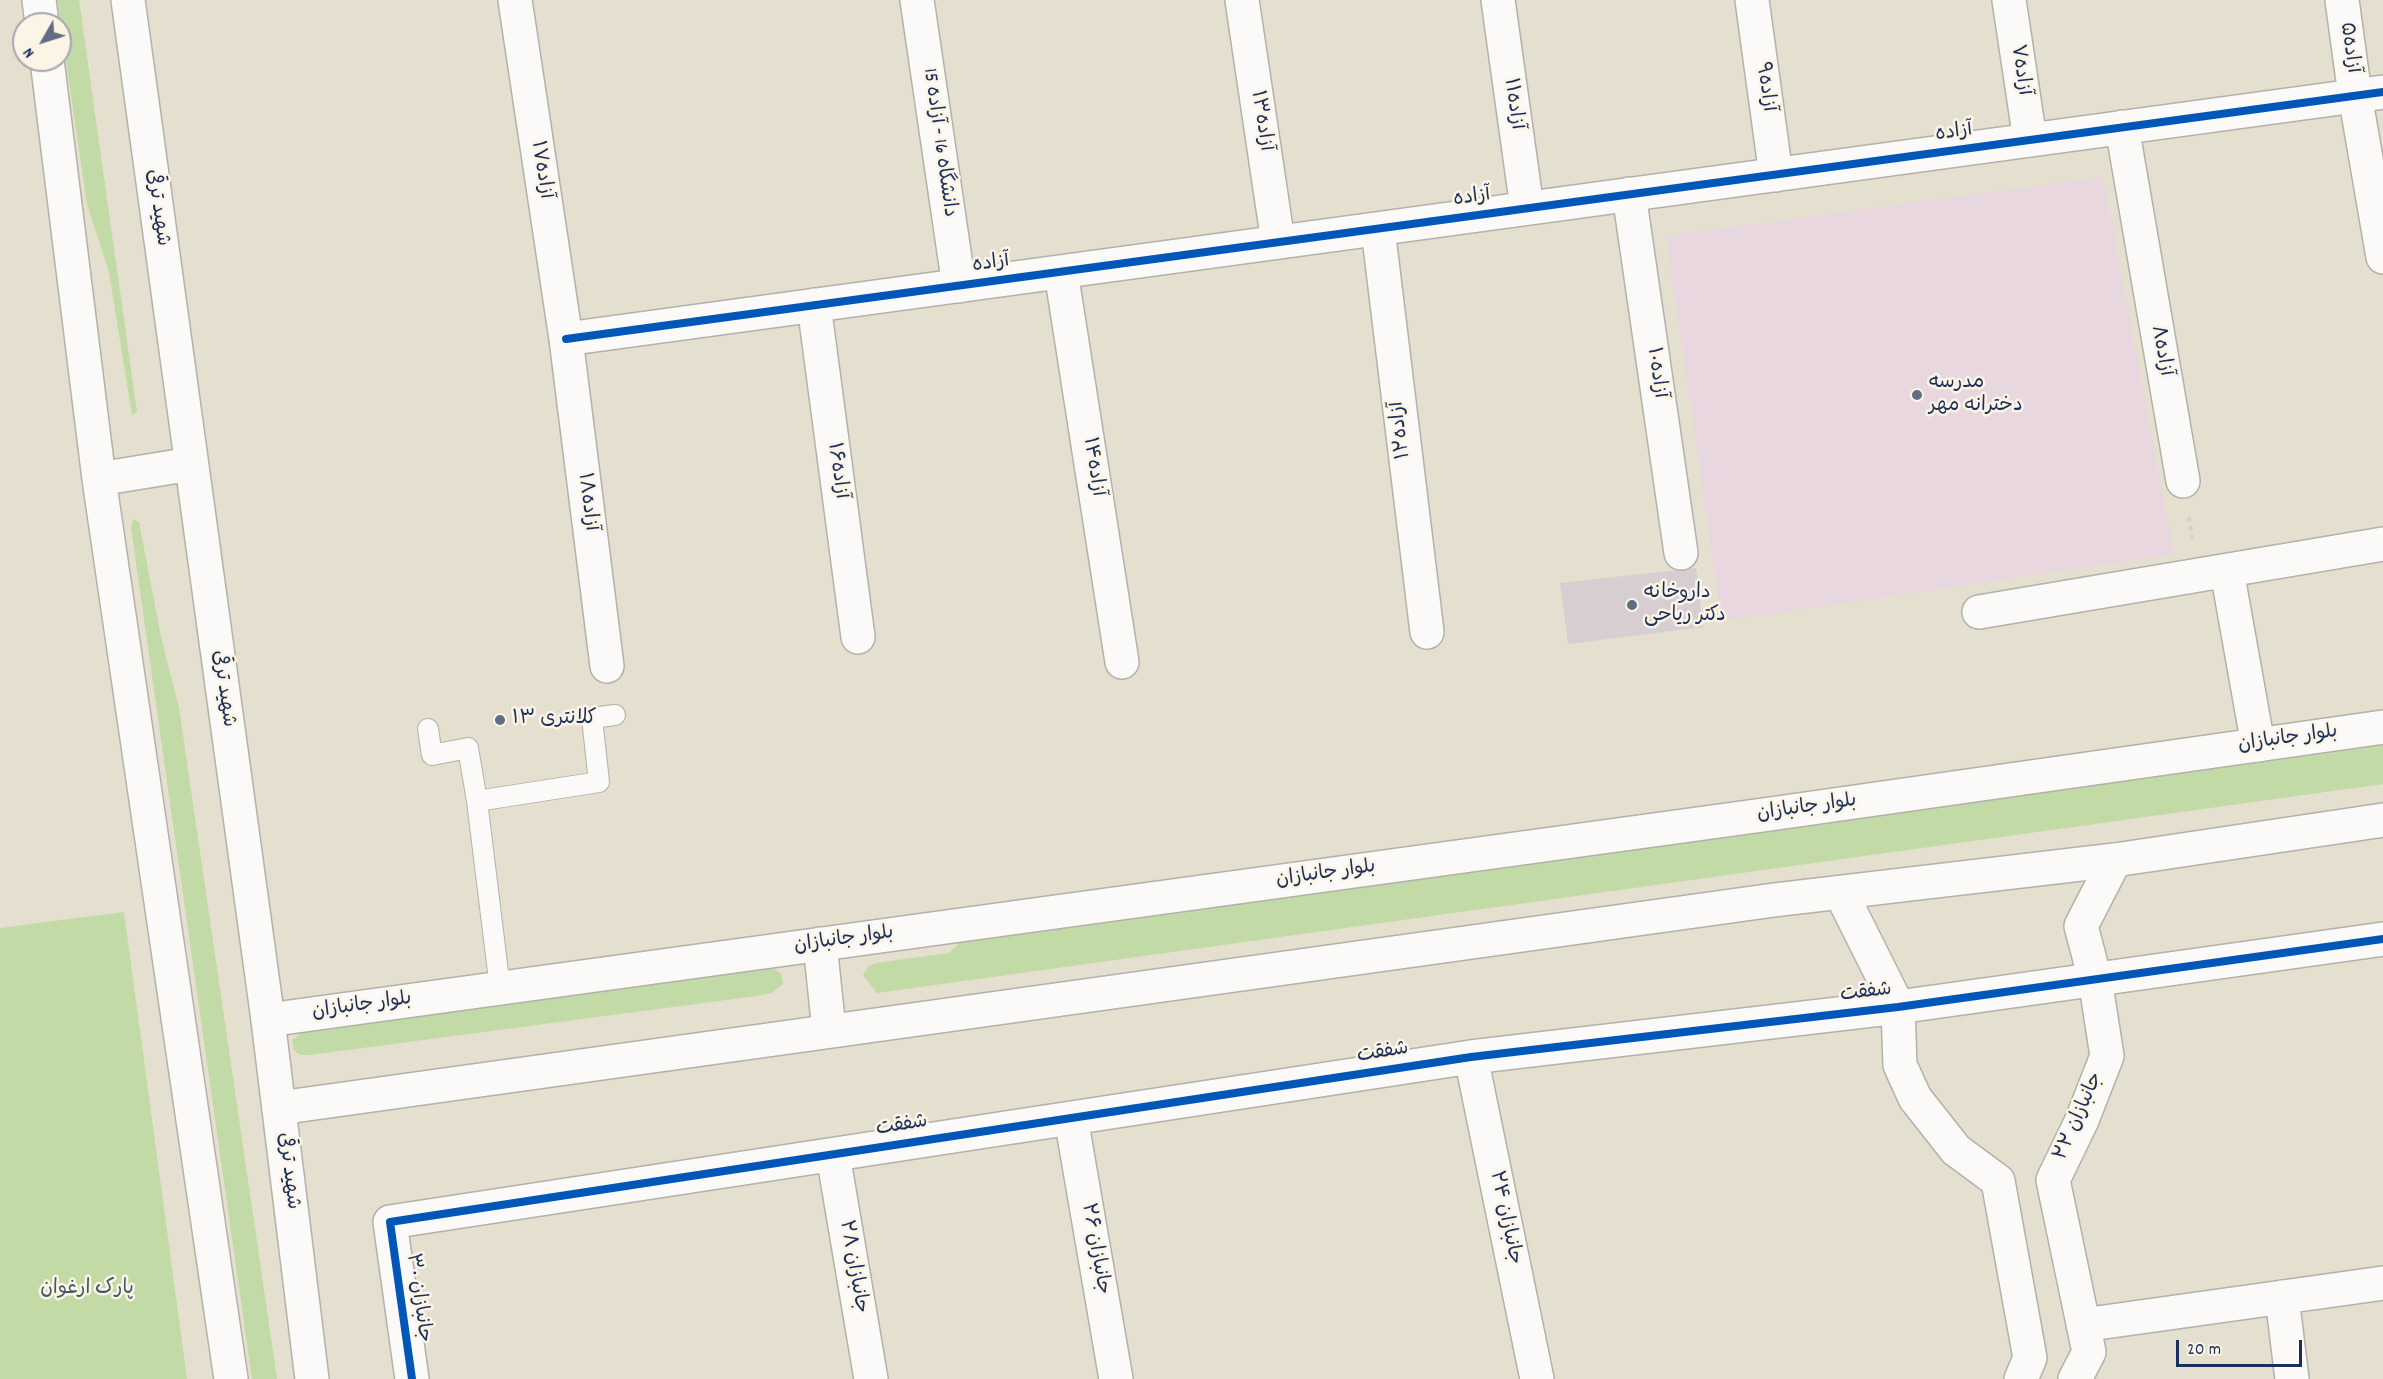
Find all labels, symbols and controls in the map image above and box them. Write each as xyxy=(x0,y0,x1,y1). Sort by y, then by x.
north arrow xyxy=(12,12,72,72)
street label: آزاده۵ xyxy=(2333,21,2363,75)
text: N xyxy=(18,42,41,63)
street label: آزاده۷ xyxy=(2004,43,2034,97)
street label: آزاده۹ xyxy=(1749,61,1779,113)
street label: دانشگاه 16 - آزاده 15 xyxy=(916,67,960,219)
street label: آزاده۱۱ xyxy=(1497,77,1527,131)
street label: آزاده۱۳ xyxy=(1243,89,1277,153)
street label: آزاده xyxy=(1934,120,1974,148)
street label: آزاده۱۷ xyxy=(524,139,556,201)
street label: شهید ترقی xyxy=(139,168,173,248)
street label: آزاده xyxy=(1452,185,1492,213)
street label: آزاده xyxy=(971,251,1011,279)
street label: آزاده۸ xyxy=(2144,324,2176,378)
street label: آزاده۱۰ xyxy=(1640,346,1670,400)
place label: مدرسه دخترانه مهر xyxy=(1929,372,2023,419)
marker: مدرسه دخترانه مهر xyxy=(1910,388,1924,402)
street label: آزاده۱۲ xyxy=(1387,400,1417,460)
street label: آزاده۱۴ xyxy=(1075,436,1109,498)
street label: آزاده۱۶ xyxy=(820,441,852,501)
street label: آزاده۱۸ xyxy=(571,472,601,532)
place label: داروخانه دکتر ریاحی xyxy=(1644,582,1726,629)
marker: داروخانه دکتر ریاحی xyxy=(1625,598,1639,612)
street label: شهید ترقی xyxy=(205,649,239,729)
place label: کلانتری ۱۳ xyxy=(512,708,596,732)
marker: کلانتری ۱۳ xyxy=(493,713,507,727)
street label: بلوار جانبازان xyxy=(2237,721,2339,759)
street label: بلوار جانبازان xyxy=(1756,790,1858,828)
street label: بلوار جانبازان xyxy=(1275,856,1377,894)
street label: بلوار جانبازان xyxy=(793,922,895,960)
street label: شفقت xyxy=(1839,979,1893,1009)
street label: بلوار جانبازان xyxy=(311,988,413,1026)
street label: شفقت xyxy=(1356,1038,1410,1070)
street label: جانبازان ۲۲ xyxy=(2050,1069,2110,1165)
street label: شفقت xyxy=(875,1111,929,1143)
street label: شهید ترقی xyxy=(270,1131,304,1211)
street label: جانبازان ۲۴ xyxy=(1482,1169,1526,1267)
street label: جانبازان ۲۶ xyxy=(1074,1201,1114,1297)
street label: جانبازان ۲۸ xyxy=(832,1219,872,1315)
street label: جانبازان ۳۰ xyxy=(399,1252,435,1344)
park label: پارک ارغوان xyxy=(40,1278,134,1302)
scale bar xyxy=(2179,1328,2305,1366)
text: 20 m xyxy=(2187,1338,2221,1363)

